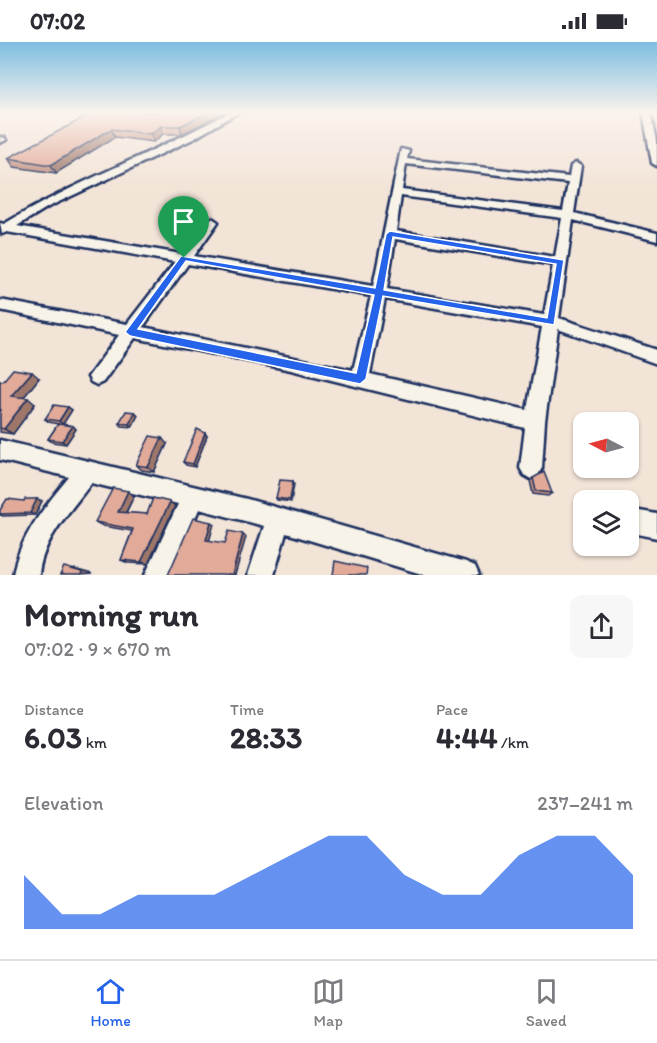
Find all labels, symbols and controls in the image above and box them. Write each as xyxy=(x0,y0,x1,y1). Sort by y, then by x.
text: 07:02 xyxy=(30,8,85,35)
pin xyxy=(158,196,209,258)
icon: arrive xyxy=(167,205,200,238)
north arrow xyxy=(573,412,639,478)
map controls xyxy=(573,412,639,556)
button: layers xyxy=(573,490,639,556)
text: Morning run xyxy=(24,595,199,634)
button: share xyxy=(570,595,633,658)
text: 07:02 · 9 × 670 m xyxy=(24,637,171,661)
text: Distance xyxy=(24,700,84,719)
text: Time xyxy=(230,700,264,719)
text: Pace xyxy=(436,700,468,719)
text: 6.03 xyxy=(24,719,82,756)
text: 28:33 xyxy=(230,719,302,756)
text: 4:44 xyxy=(436,719,497,756)
text: km xyxy=(82,733,107,752)
text: /km xyxy=(497,733,529,752)
text: Elevation xyxy=(24,791,103,815)
text: 237–241 m xyxy=(537,791,633,815)
tab: Home xyxy=(90,975,131,1030)
tab: Map xyxy=(312,975,345,1030)
tab: Saved xyxy=(526,975,567,1030)

